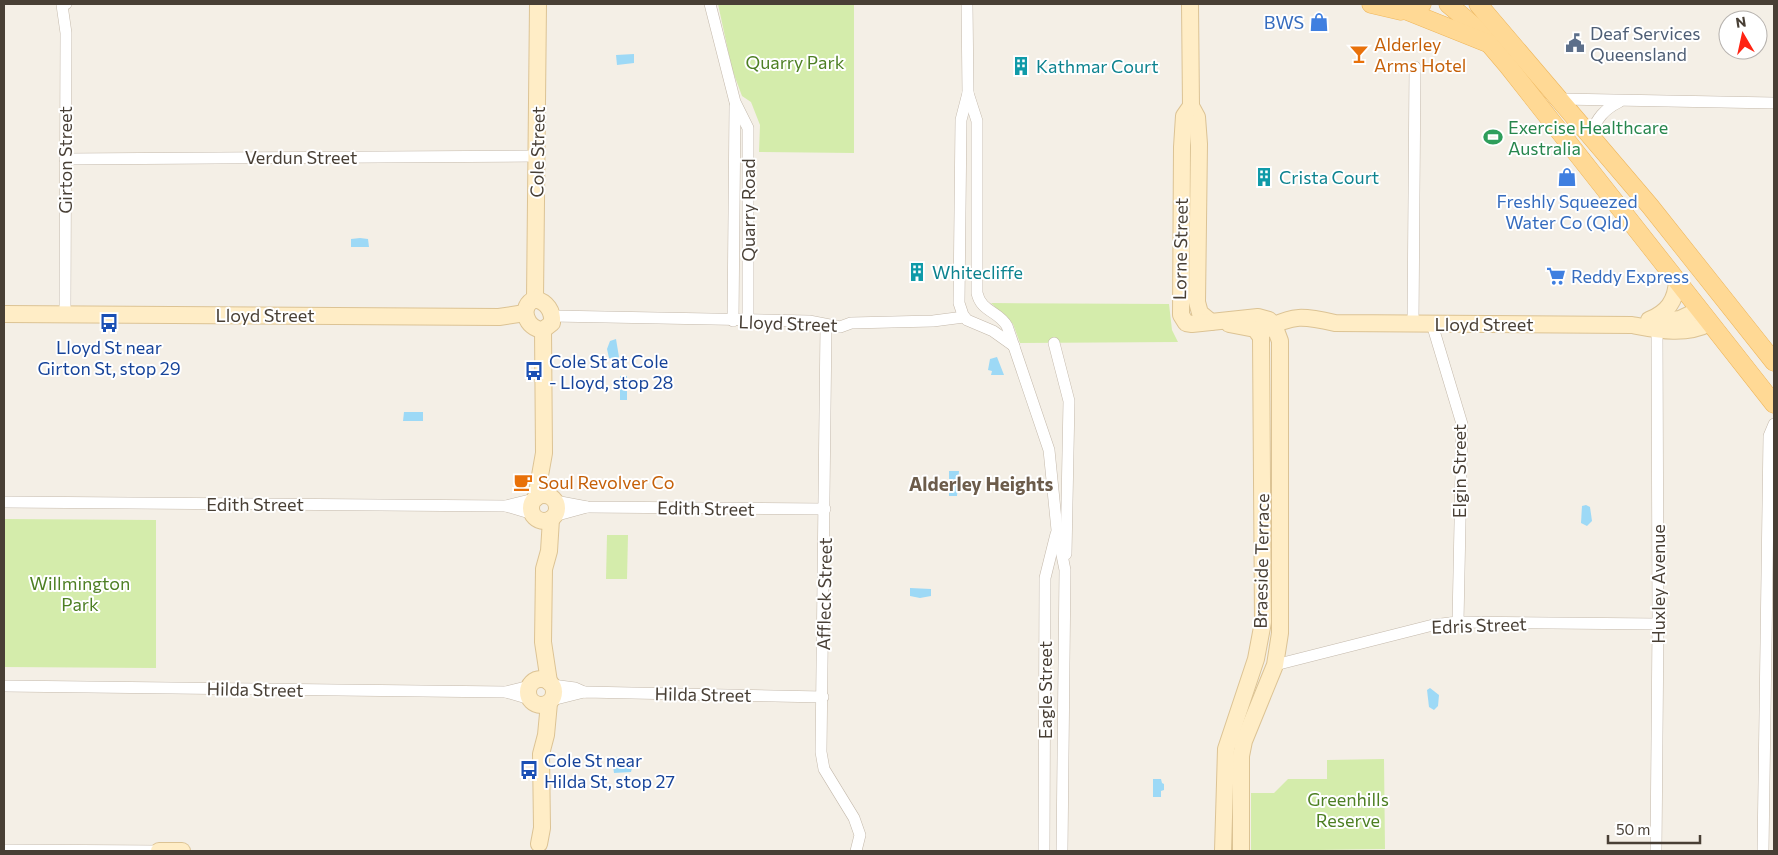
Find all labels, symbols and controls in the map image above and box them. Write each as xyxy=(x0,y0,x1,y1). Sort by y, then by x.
north arrow xyxy=(1718,10,1768,60)
place label: BWS xyxy=(1264,11,1304,33)
shop icon: BWS xyxy=(1308,11,1330,33)
text: N xyxy=(1734,12,1747,31)
place label: Deaf Services Queensland xyxy=(1590,22,1700,65)
public building icon: Deaf Services Queensland xyxy=(1564,32,1586,54)
place label: Alderley Arms Hotel xyxy=(1374,33,1466,76)
bar icon: Alderley Arms Hotel xyxy=(1348,43,1370,65)
park label: Quarry Park xyxy=(746,51,845,73)
building icon: Kathmar Court xyxy=(1010,55,1032,77)
place label: Kathmar Court xyxy=(1036,55,1159,77)
street label: Girton Street xyxy=(54,106,76,214)
street label: Cole Street xyxy=(525,106,549,198)
place label: Exercise Healthcare Australia xyxy=(1508,116,1668,159)
sports icon: Exercise Healthcare Australia xyxy=(1482,126,1504,148)
street label: Verdun Street xyxy=(245,146,357,168)
street label: Quarry Road xyxy=(737,158,759,262)
building icon: Crista Court xyxy=(1253,166,1275,188)
place label: Crista Court xyxy=(1279,166,1379,188)
shop icon: Freshly Squeezed Water Co (Qld) xyxy=(1556,166,1578,188)
place label: Freshly Squeezed Water Co (Qld) xyxy=(1496,190,1638,233)
street label: Lorne Street xyxy=(1168,198,1192,300)
building icon: Whitecliffe xyxy=(906,261,928,283)
place label: Whitecliffe xyxy=(932,261,1023,283)
supermarket icon: Reddy Express xyxy=(1545,265,1567,287)
place label: Reddy Express xyxy=(1571,265,1689,287)
street label: Lloyd Street xyxy=(215,304,315,326)
street label: Lloyd Street xyxy=(738,310,838,336)
bus stop icon: Lloyd St near Girton St, stop 29 xyxy=(98,312,120,334)
street label: Lloyd Street xyxy=(1434,313,1534,335)
place label: Lloyd St near Girton St, stop 29 xyxy=(37,336,181,379)
place label: Cole St at Cole - Lloyd, stop 28 xyxy=(549,350,674,393)
bus stop icon: Cole St at Cole - Lloyd, stop 28 xyxy=(523,360,545,382)
street label: Elgin Street xyxy=(1448,424,1470,518)
cafe icon: Soul Revolver Co xyxy=(512,471,534,493)
place label: Soul Revolver Co xyxy=(538,471,675,493)
district label: Alderley Heights xyxy=(909,472,1053,495)
street label: Edith Street xyxy=(206,493,304,515)
street label: Braeside Terrace xyxy=(1249,493,1273,629)
street label: Edith Street xyxy=(657,496,755,520)
street label: Huxley Avenue xyxy=(1647,524,1669,644)
street label: Affleck Street xyxy=(812,537,836,651)
park label: Willmington Park xyxy=(30,572,130,615)
street label: Edris Street xyxy=(1431,612,1527,638)
street label: Eagle Street xyxy=(1034,641,1056,739)
street label: Hilda Street xyxy=(206,677,304,701)
street label: Hilda Street xyxy=(654,682,752,706)
place label: Cole St near Hilda St, stop 27 xyxy=(544,749,675,792)
bus stop icon: Cole St near Hilda St, stop 27 xyxy=(518,759,540,781)
park label: Greenhills Reserve xyxy=(1307,788,1389,831)
scale bar xyxy=(1608,812,1700,844)
text: 50 m xyxy=(1616,820,1650,838)

